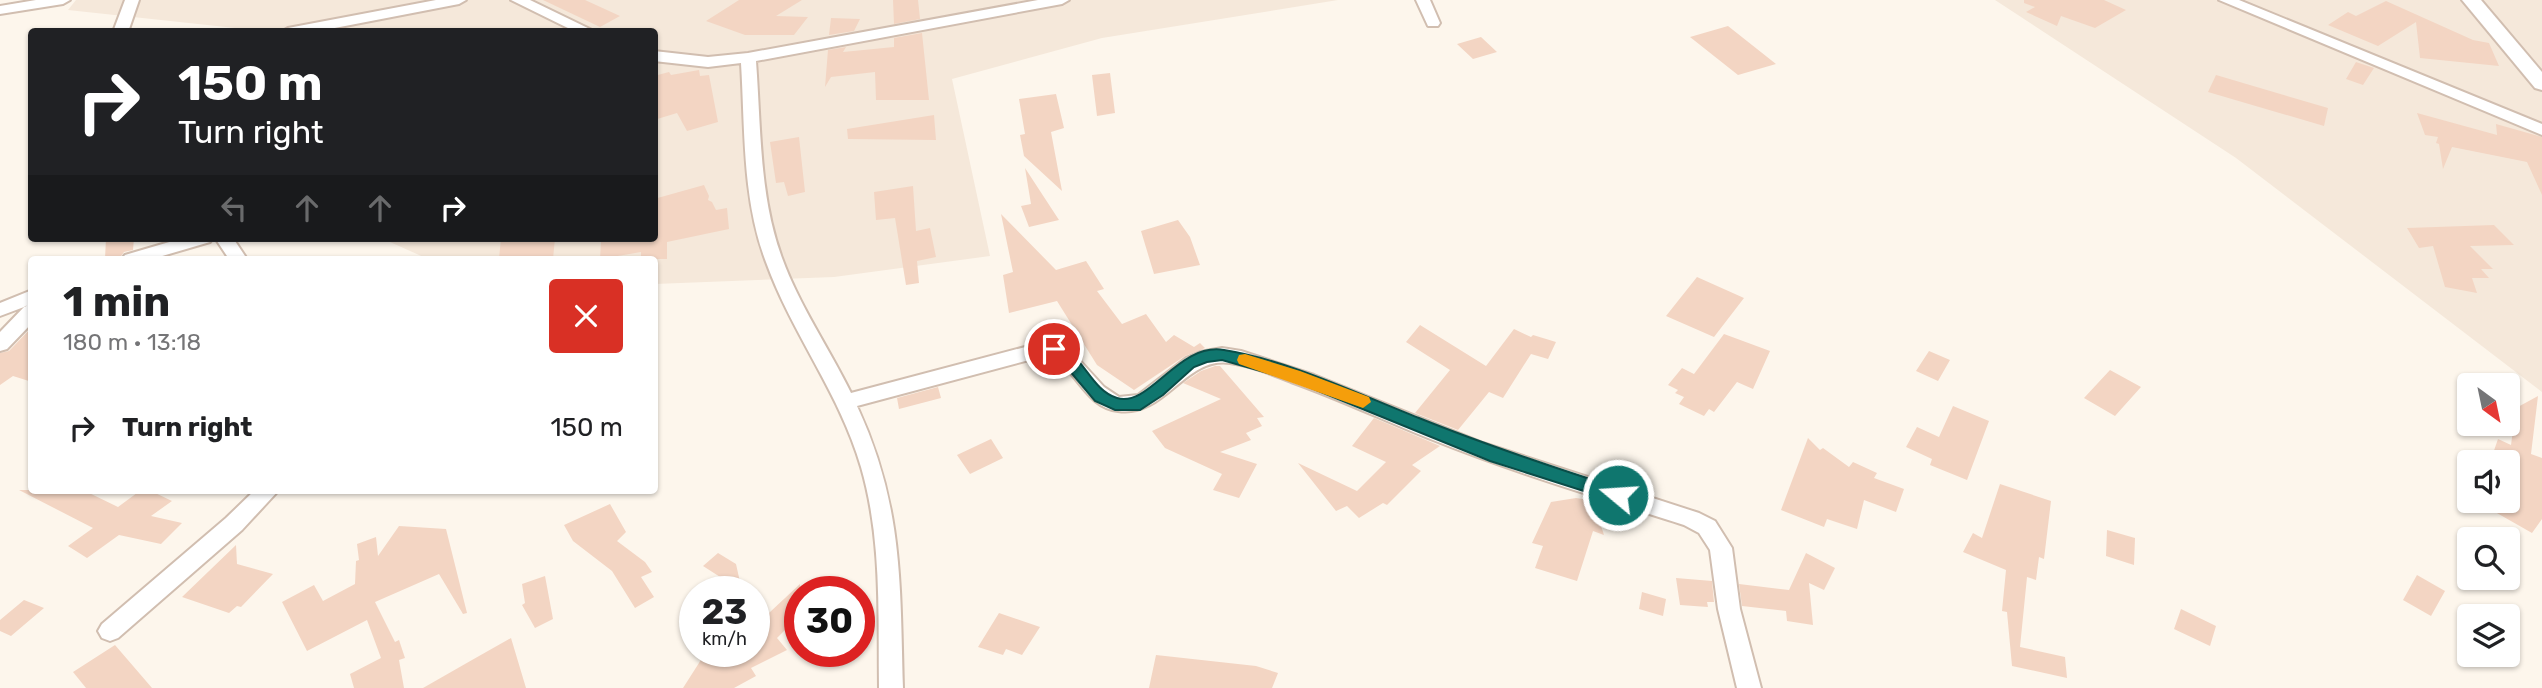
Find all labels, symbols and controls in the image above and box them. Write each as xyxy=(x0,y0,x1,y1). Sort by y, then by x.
text: 150 m xyxy=(178,54,323,112)
icon: right xyxy=(63,56,154,147)
text: Turn right xyxy=(178,113,323,151)
icon: left xyxy=(215,189,253,227)
icon: ahead xyxy=(288,189,326,227)
icon: ahead xyxy=(361,189,399,227)
icon: right xyxy=(434,189,472,227)
text: 1 min xyxy=(63,277,170,327)
button: close xyxy=(549,279,623,353)
pin xyxy=(1024,319,1084,379)
text: 180 m · 13:18 xyxy=(63,328,201,356)
icon: arrive xyxy=(1035,330,1073,368)
north arrow xyxy=(2457,373,2520,436)
map controls xyxy=(2457,373,2520,667)
icon: right xyxy=(63,409,101,447)
text: Turn right xyxy=(122,412,252,443)
text: 150 m xyxy=(550,412,623,443)
button: sound xyxy=(2457,450,2520,513)
position arrow xyxy=(1581,458,1655,532)
button: search xyxy=(2457,527,2520,590)
speed limit sign: 30 xyxy=(784,576,875,667)
text: 23 xyxy=(702,591,747,633)
button: layers xyxy=(2457,604,2520,667)
text: km/h xyxy=(702,628,747,650)

